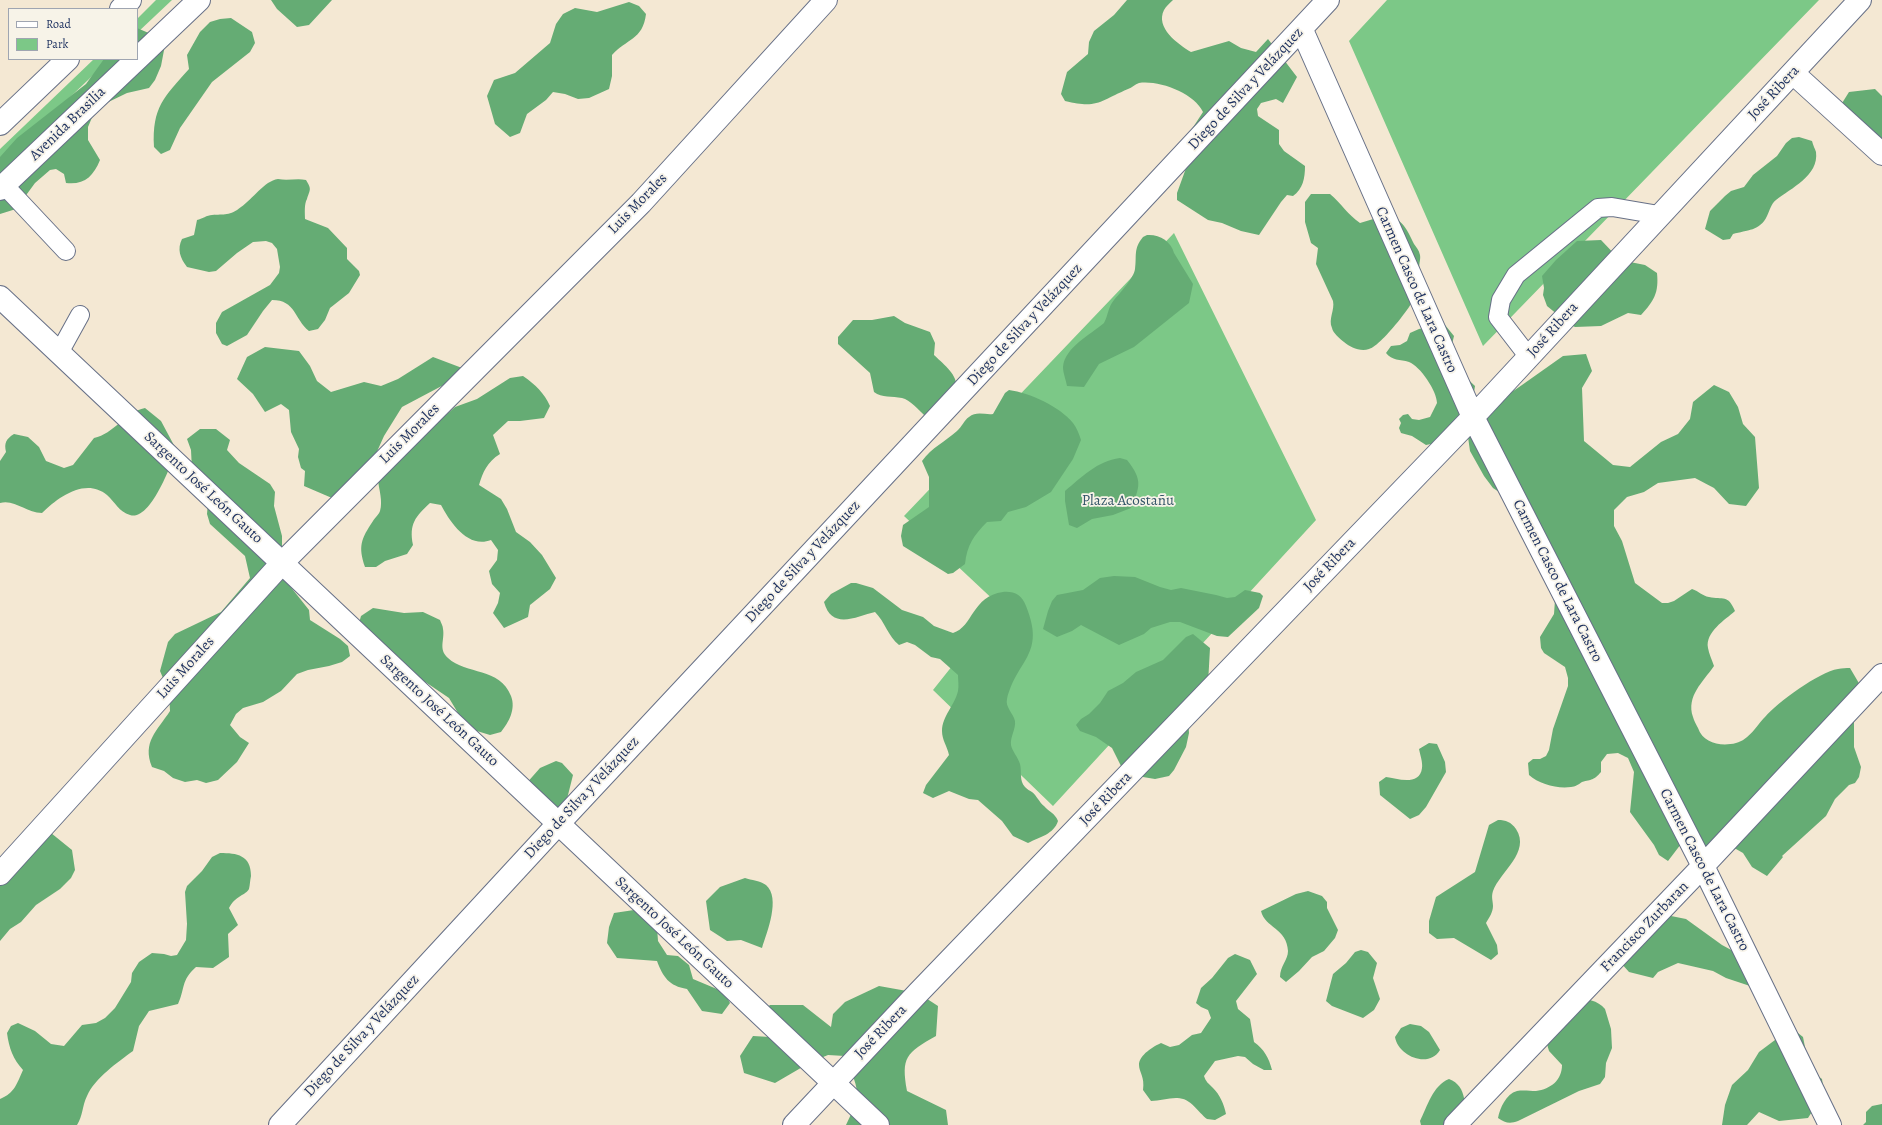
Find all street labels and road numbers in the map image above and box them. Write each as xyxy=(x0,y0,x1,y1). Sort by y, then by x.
street label: Diego de Silva y Velázquez xyxy=(1185,24,1307,154)
street label: José Ribera xyxy=(1744,62,1804,124)
street label: Avenida Brasilia xyxy=(26,83,110,165)
street label: Luis Morales xyxy=(604,170,672,238)
street label: Carmen Casco de Lara Castro xyxy=(1371,204,1461,376)
street label: Diego de Silva y Velázquez xyxy=(964,260,1086,390)
street label: José Ribera xyxy=(1524,299,1582,361)
street label: Luis Morales xyxy=(376,400,444,468)
street label: Sargento José León Gauto xyxy=(140,428,266,548)
street label: Diego de Silva y Velázquez xyxy=(742,497,864,627)
street label: Carmen Casco de Lara Castro xyxy=(1508,497,1606,665)
street label: José Ribera xyxy=(1300,534,1360,596)
street label: Luis Morales xyxy=(153,633,219,703)
street label: Sargento José León Gauto xyxy=(376,651,502,771)
street label: Diego de Silva y Velázquez xyxy=(521,733,643,863)
street label: José Ribera xyxy=(1076,768,1136,830)
street label: Carmen Casco de Lara Castro xyxy=(1655,786,1753,954)
street label: Sargento José León Gauto xyxy=(611,873,737,993)
street label: Francisco Zurbaran xyxy=(1597,878,1693,976)
street label: Diego de Silva y Velázquez xyxy=(301,971,423,1101)
street label: José Ribera xyxy=(851,1001,911,1063)

